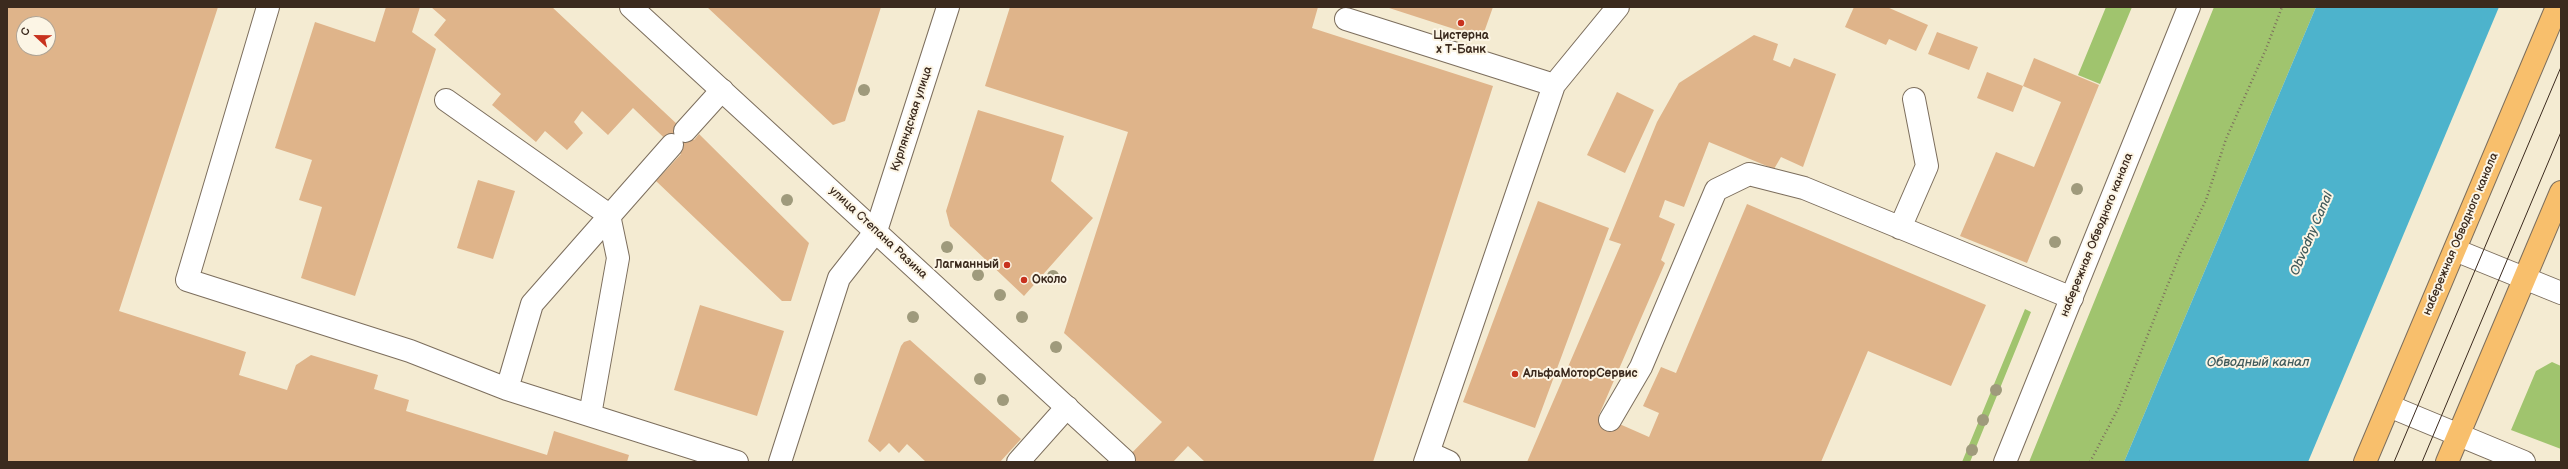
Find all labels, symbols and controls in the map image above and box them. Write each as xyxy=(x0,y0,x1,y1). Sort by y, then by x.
north arrow xyxy=(16,16,56,56)
marker: Цистерна х Т-Банк xyxy=(1456,18,1466,28)
text: С xyxy=(18,26,33,38)
place label: Цистерна х Т-Банк xyxy=(1433,29,1489,57)
street label: Курляндская улица xyxy=(888,65,936,173)
street label: набережная Обводного канала xyxy=(2420,150,2502,318)
street label: набережная Обводного канала xyxy=(2057,151,2137,319)
street label: улица Степана Разина xyxy=(826,184,930,282)
water label: Obvodny Canal xyxy=(2287,190,2337,278)
place label: Лагманный xyxy=(935,258,999,272)
marker: Лагманный xyxy=(1002,260,1012,270)
place label: Около xyxy=(1032,273,1067,287)
marker: Около xyxy=(1019,275,1029,285)
water label: Обводный канал xyxy=(2207,355,2309,371)
place label: АльфаМоторСервис xyxy=(1523,367,1638,381)
marker: АльфаМоторСервис xyxy=(1510,369,1520,379)

